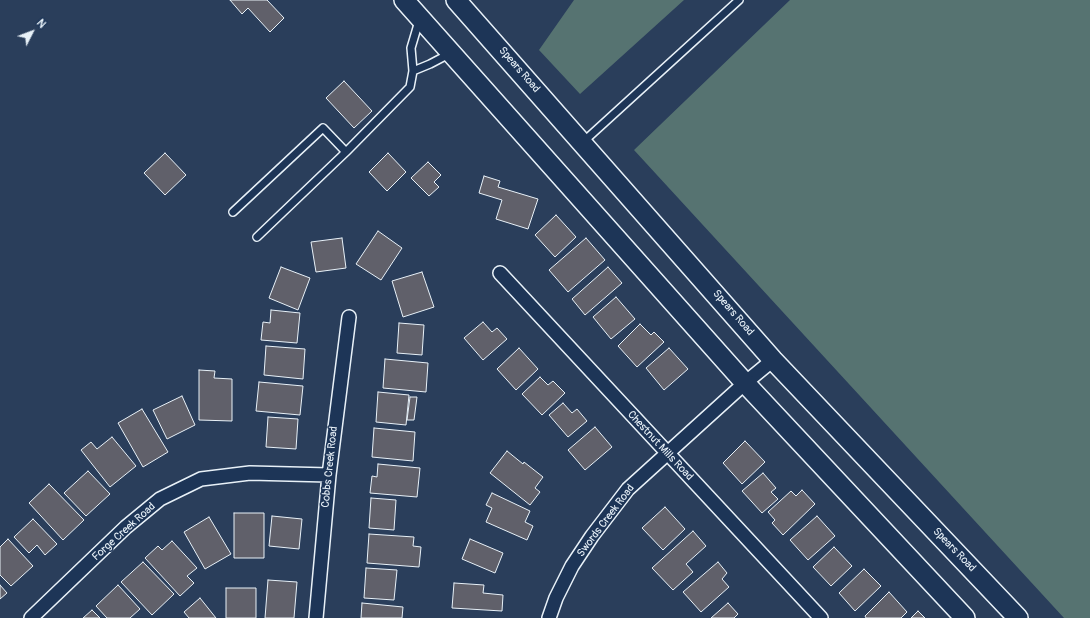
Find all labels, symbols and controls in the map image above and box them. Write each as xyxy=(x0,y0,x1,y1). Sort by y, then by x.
north arrow xyxy=(12,12,52,52)
text: N xyxy=(34,17,49,31)
street label: Spears Road xyxy=(496,44,542,96)
street label: Spears Road xyxy=(710,287,756,339)
street label: Chestnut Mills Road xyxy=(624,408,696,484)
street label: Cobbs Creek Road xyxy=(319,426,341,508)
street label: Swords Creek Road xyxy=(574,482,638,560)
street label: Forge Creek Road xyxy=(90,500,158,564)
street label: Spears Road xyxy=(930,525,978,575)

